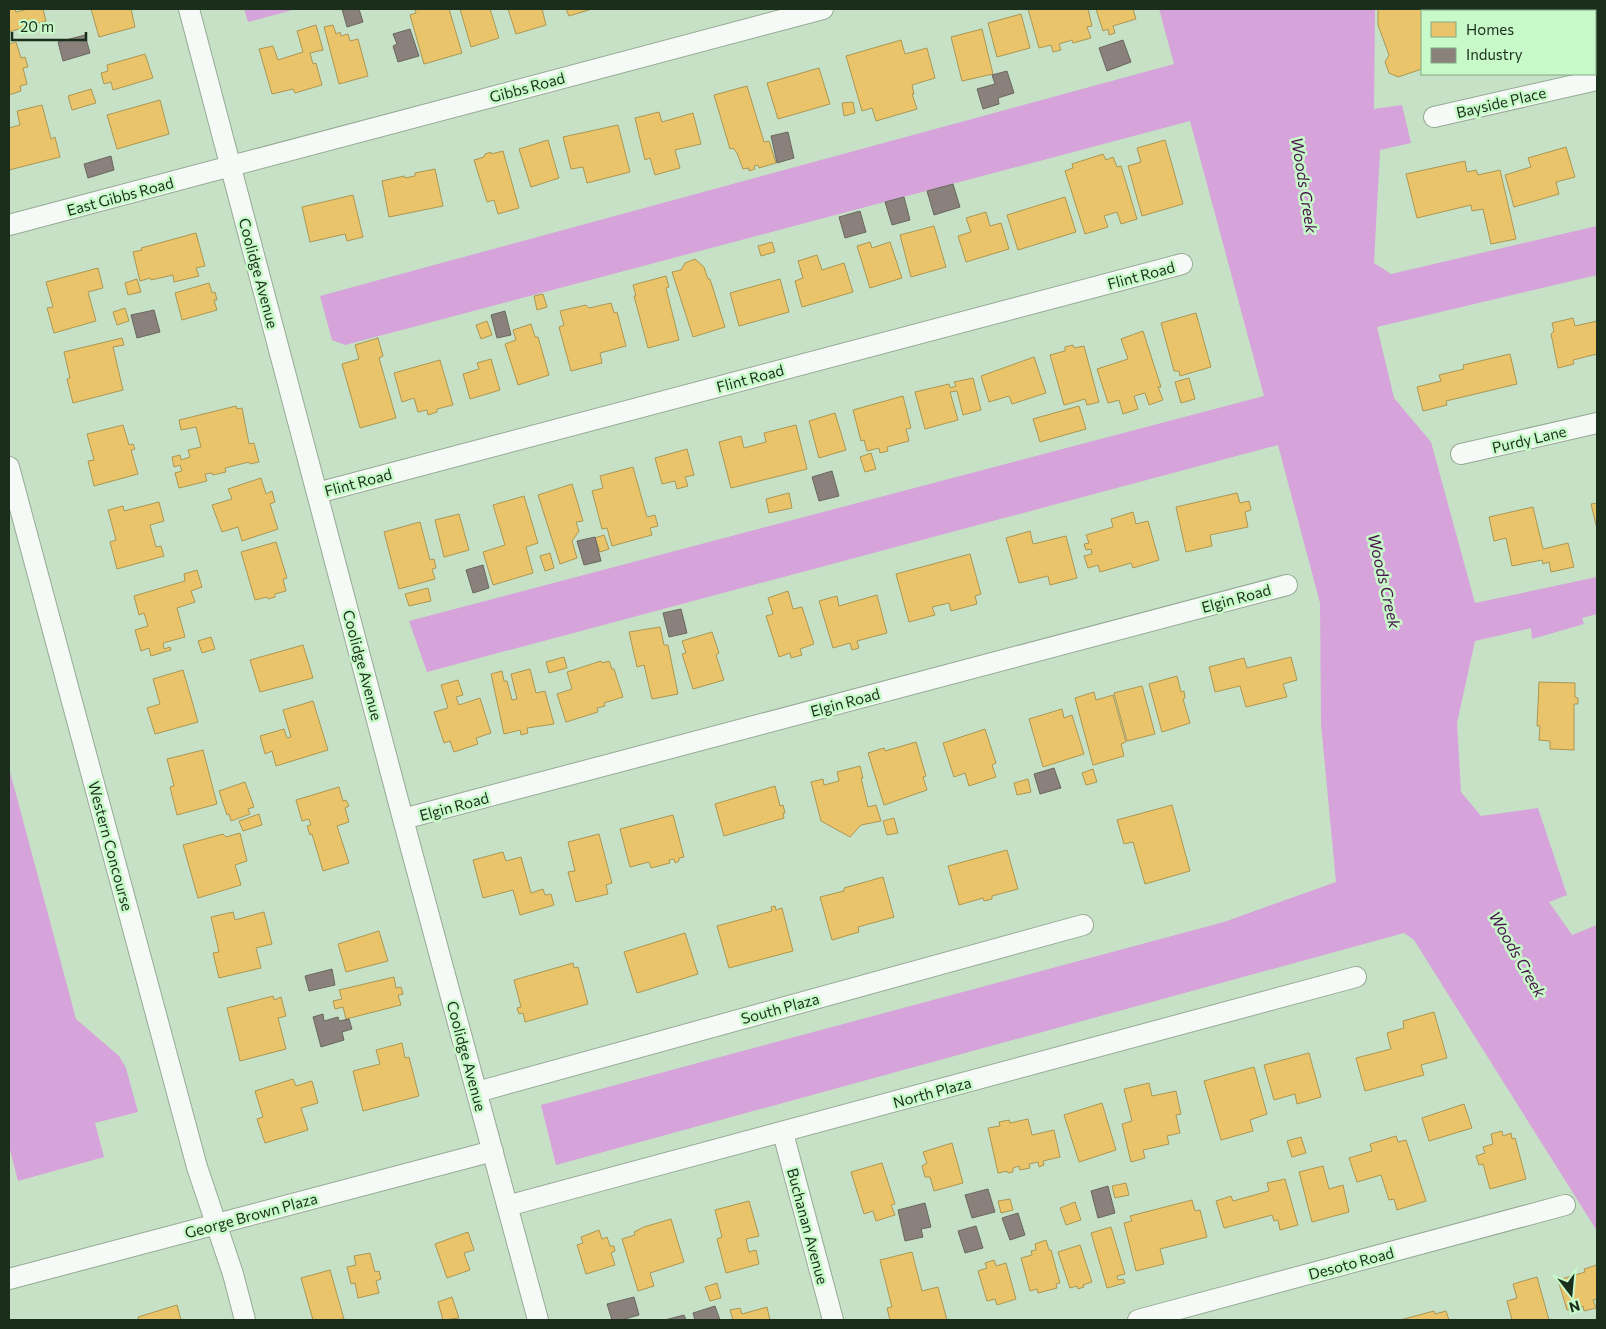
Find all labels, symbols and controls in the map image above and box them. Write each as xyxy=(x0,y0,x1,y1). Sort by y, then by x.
scale bar xyxy=(12,10,86,42)
legend xyxy=(1421,10,1596,75)
text: 20 m xyxy=(20,17,54,35)
text: Homes xyxy=(1466,20,1514,38)
text: Industry xyxy=(1466,45,1523,63)
street label: Gibbs Road xyxy=(487,68,567,106)
street label: Bayside Place xyxy=(1454,83,1548,121)
water label: Woods Creek xyxy=(1288,136,1322,235)
street label: East Gibbs Road xyxy=(65,173,175,219)
street label: Coolidge Avenue xyxy=(236,216,282,330)
street label: Flint Road xyxy=(1105,257,1177,293)
street label: Flint Road xyxy=(714,360,786,396)
street label: Purdy Lane xyxy=(1490,422,1568,456)
street label: Flint Road xyxy=(322,464,394,500)
water label: Woods Creek xyxy=(1365,532,1405,631)
street label: Elgin Road xyxy=(1199,580,1273,616)
street label: Coolidge Avenue xyxy=(340,608,386,722)
street label: Elgin Road xyxy=(808,684,882,720)
street label: Western Concourse xyxy=(85,779,137,913)
street label: Elgin Road xyxy=(417,788,491,824)
water label: Woods Creek xyxy=(1486,907,1551,1001)
street label: South Plaza xyxy=(739,989,821,1027)
street label: Coolidge Avenue xyxy=(444,999,490,1113)
street label: North Plaza xyxy=(891,1073,973,1111)
street label: Buchanan Avenue xyxy=(784,1166,832,1286)
street label: George Brown Plaza xyxy=(183,1189,319,1241)
street label: Desoto Road xyxy=(1306,1243,1396,1283)
north arrow xyxy=(1546,1269,1596,1319)
text: N xyxy=(1567,1297,1582,1317)

